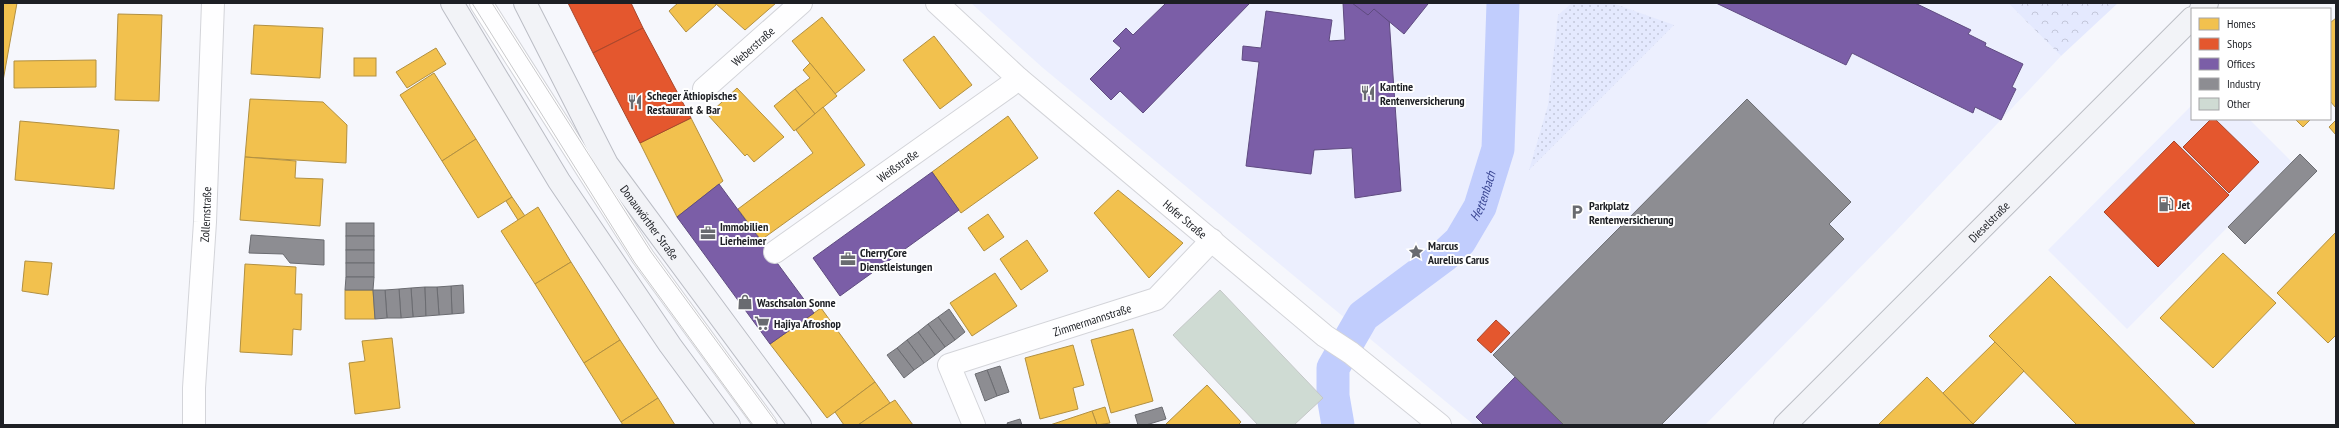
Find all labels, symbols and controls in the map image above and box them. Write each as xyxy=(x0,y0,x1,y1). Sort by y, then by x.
legend xyxy=(2191,8,2331,120)
text: Homes xyxy=(2227,16,2255,31)
street label: Weberstraße xyxy=(728,23,777,69)
text: Shops xyxy=(2227,36,2252,51)
text: Offices xyxy=(2227,56,2255,71)
text: Industry xyxy=(2227,76,2261,91)
place label: Kantine Rentenversicherung xyxy=(1380,79,1465,108)
restaurant icon: Kantine Rentenversicherung xyxy=(1359,84,1377,102)
place label: Scheger Äthiopisches Restaurant & Bar xyxy=(647,88,737,117)
restaurant icon: Scheger Äthiopisches Restaurant & Bar xyxy=(626,93,644,111)
text: Other xyxy=(2227,96,2251,111)
street label: Weißstraße xyxy=(874,145,921,185)
water label: Hettenbach xyxy=(1465,168,1500,224)
street label: Donauwörther Straße xyxy=(617,182,683,263)
street label: Zollernstraße xyxy=(196,186,214,243)
fuel station icon: Jet xyxy=(2157,195,2175,213)
street label: Hofer Straße xyxy=(1160,196,1210,241)
place label: Jet xyxy=(2177,197,2191,212)
place label: Parkplatz Rentenversicherung xyxy=(1589,198,1674,227)
street label: Dieselstraße xyxy=(1965,198,2012,245)
parking icon: Parkplatz Rentenversicherung xyxy=(1568,203,1586,221)
place label: Immobilien Lierheimer xyxy=(720,219,768,248)
office icon: Immobilien Lierheimer xyxy=(699,224,717,242)
place label: Marcus Aurelius Carus xyxy=(1427,238,1489,267)
place icon: Marcus Aurelius Carus xyxy=(1407,243,1425,261)
place label: CherryCore Dienstleistungen xyxy=(860,245,932,274)
office icon: CherryCore Dienstleistungen xyxy=(839,250,857,268)
shop icon: Waschsalon Sonne xyxy=(736,293,754,311)
place label: Waschsalon Sonne xyxy=(756,295,836,310)
street label: Zimmermannstraße xyxy=(1051,300,1133,339)
supermarket icon: Hajiya Afroshop xyxy=(753,314,771,332)
place label: Hajiya Afroshop xyxy=(774,316,842,331)

